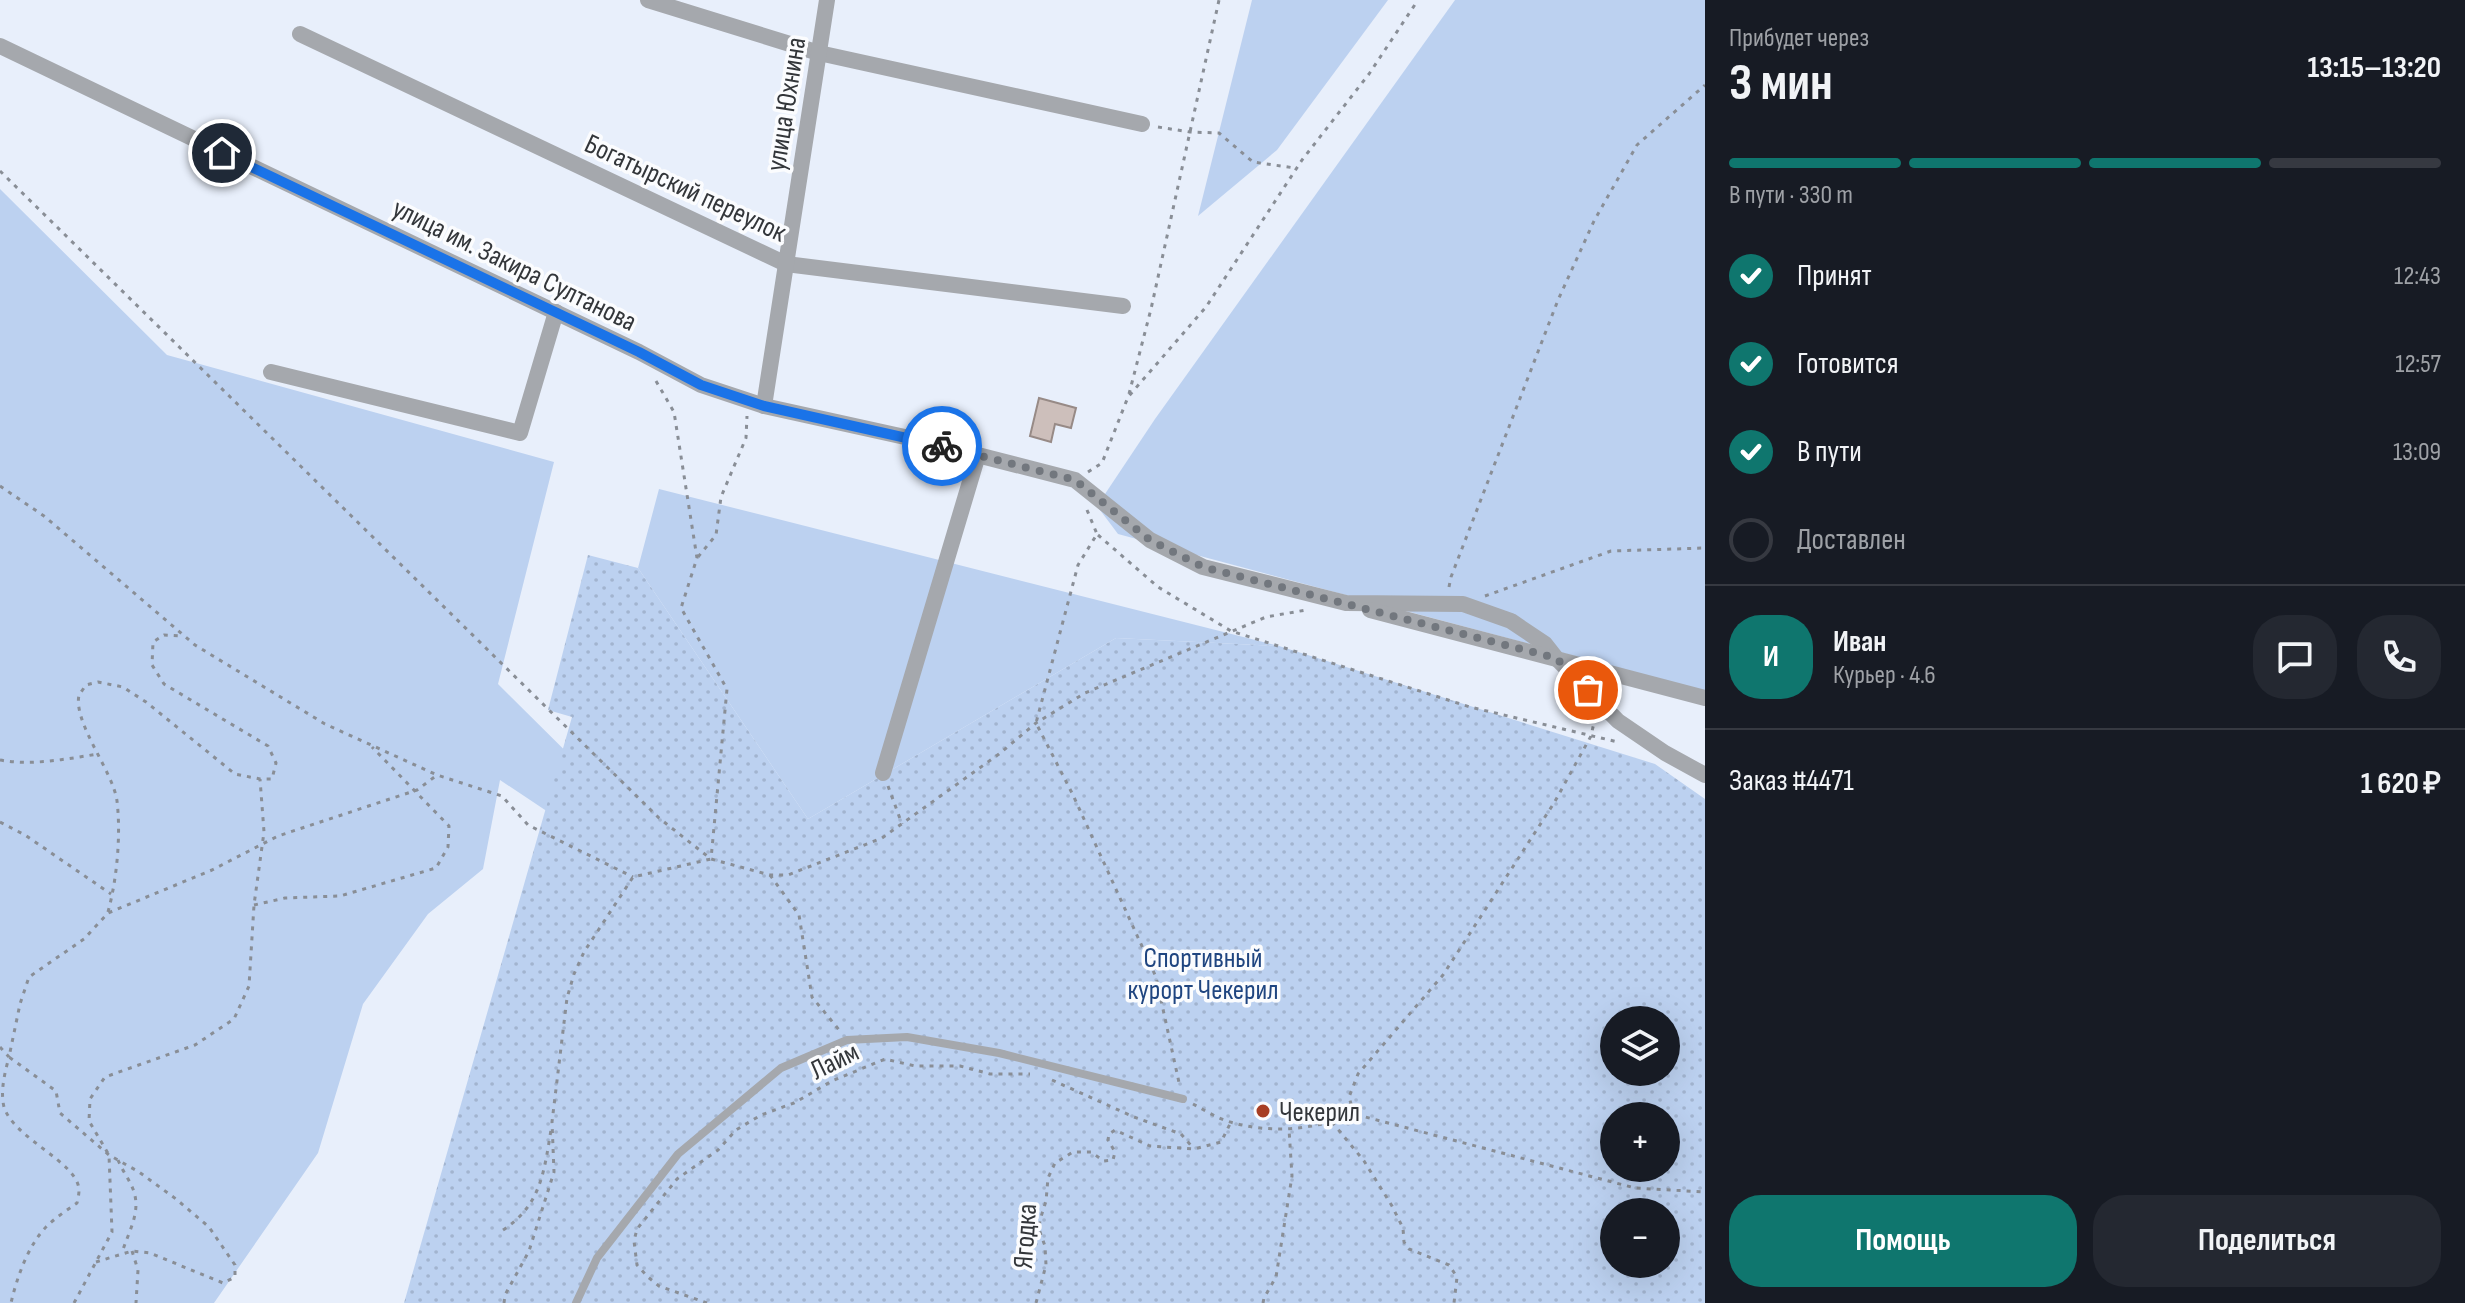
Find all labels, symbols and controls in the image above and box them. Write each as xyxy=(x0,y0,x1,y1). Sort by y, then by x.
text: Прибудет через xyxy=(1729,23,1869,54)
street label: улица Юхнина xyxy=(760,35,813,174)
text: 13:15–13:20 xyxy=(2307,50,2441,86)
text: 3 мин xyxy=(1729,52,1833,115)
pin xyxy=(188,119,256,187)
street label: Богатырский переулок xyxy=(579,127,792,250)
icon: home xyxy=(200,131,244,175)
text: В пути · 330 m xyxy=(1729,180,1853,211)
street label: улица им. Закира Султанова xyxy=(387,192,642,339)
icon: check xyxy=(1729,254,1773,298)
text: Принят xyxy=(1797,258,1872,294)
text: 12:43 xyxy=(2394,261,2441,292)
icon: check xyxy=(1729,342,1773,386)
text: Готовится xyxy=(1797,346,1898,382)
text: 12:57 xyxy=(2395,349,2441,380)
courier xyxy=(902,406,982,486)
icon: bike xyxy=(920,424,964,468)
icon: check xyxy=(1729,430,1773,474)
text: В пути xyxy=(1797,434,1862,470)
text: 13:09 xyxy=(2393,437,2441,468)
text: Доставлен xyxy=(1797,522,1906,558)
button: chat xyxy=(2253,615,2337,699)
button: phone xyxy=(2357,615,2441,699)
text: Иван xyxy=(1833,624,1886,660)
text: И xyxy=(1763,639,1779,675)
pin xyxy=(1554,656,1622,724)
text: Курьер · 4.6 xyxy=(1833,660,1936,691)
icon: bag xyxy=(1566,668,1610,712)
text: Заказ #4471 xyxy=(1729,763,1854,799)
text: 1 620 ₽ xyxy=(2361,766,2441,802)
park label: Спортивный курорт Чекерил xyxy=(1127,942,1279,1007)
map controls xyxy=(1600,1006,1680,1278)
button: layers xyxy=(1600,1006,1680,1086)
street label: Лайм xyxy=(805,1036,864,1087)
place label: Чекерил xyxy=(1279,1096,1360,1129)
marker: Чекерил xyxy=(1254,1102,1272,1120)
button: + xyxy=(1600,1102,1680,1182)
button: Помощь xyxy=(1729,1195,2077,1287)
button: Поделиться xyxy=(2093,1195,2441,1287)
button: − xyxy=(1600,1198,1680,1278)
street label: Ягодка xyxy=(1007,1203,1044,1270)

